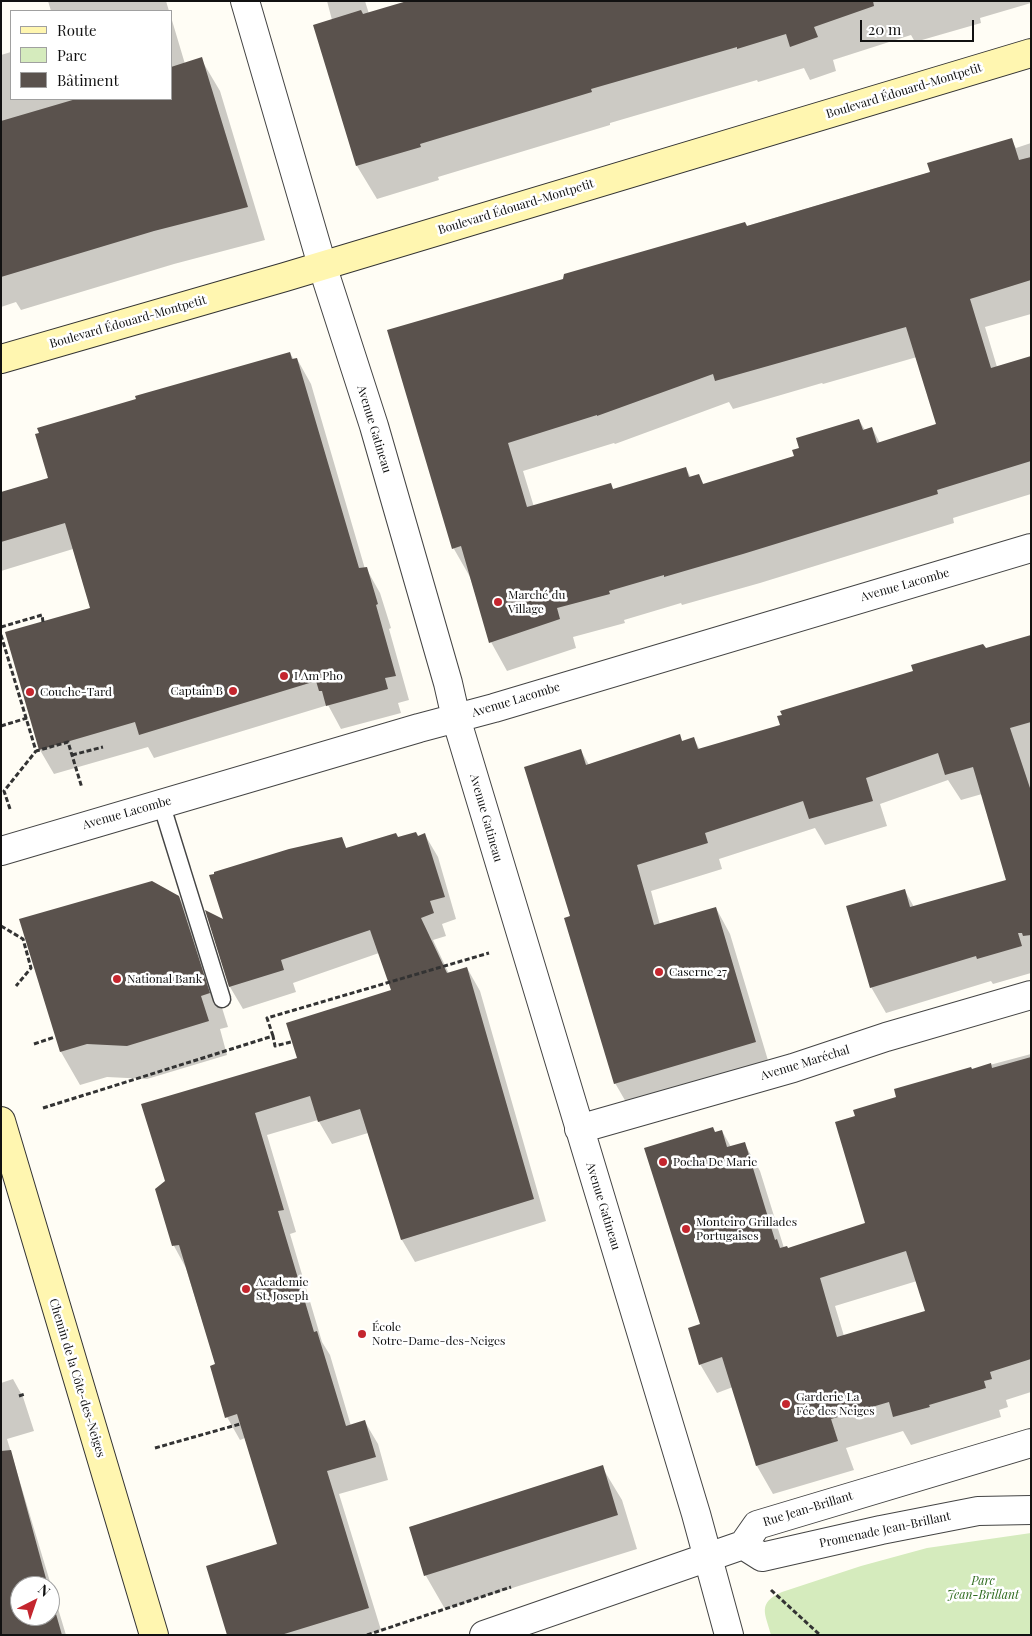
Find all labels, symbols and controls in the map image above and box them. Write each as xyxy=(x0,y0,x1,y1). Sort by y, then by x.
legend xyxy=(10,10,172,100)
scale bar xyxy=(862,10,976,42)
text: 20 m xyxy=(868,19,901,39)
text: Route xyxy=(57,20,97,40)
text: Parc xyxy=(57,45,87,65)
street label: Boulevard Édouard-Montpetit xyxy=(824,60,984,122)
text: Bâtiment xyxy=(57,70,119,90)
street label: Boulevard Édouard-Montpetit xyxy=(436,176,596,238)
street label: Boulevard Édouard-Montpetit xyxy=(48,293,208,351)
street label: Avenue Gatineau xyxy=(354,383,394,475)
street label: Avenue Lacombe xyxy=(859,565,951,605)
place label: Marché du Village xyxy=(508,588,565,616)
marker: Marché du Village xyxy=(492,596,504,608)
place label: I Am Pho xyxy=(294,669,343,683)
marker: I Am Pho xyxy=(278,670,290,682)
street label: Avenue Lacombe xyxy=(470,680,562,720)
place label: Captain B xyxy=(170,684,223,698)
place label: Couche-Tard xyxy=(40,685,112,699)
marker: Captain B xyxy=(227,685,239,697)
marker: Couche-Tard xyxy=(24,686,36,698)
street label: Avenue Gatineau xyxy=(467,772,505,864)
street label: Avenue Lacombe xyxy=(81,793,173,833)
place label: Caserne 27 xyxy=(669,965,727,979)
marker: Caserne 27 xyxy=(653,966,665,978)
place label: National Bank xyxy=(127,972,202,986)
marker: National Bank xyxy=(111,973,123,985)
street label: Avenue Maréchal xyxy=(759,1043,851,1083)
place label: Pocha De Marie xyxy=(673,1155,757,1169)
marker: Pocha De Marie xyxy=(657,1156,669,1168)
street label: Avenue Gatineau xyxy=(583,1160,623,1252)
place label: Monteiro Grillades Portugaises xyxy=(696,1215,797,1243)
marker: Monteiro Grillades Portugaises xyxy=(680,1223,692,1235)
place label: Academie St. Joseph xyxy=(256,1275,309,1303)
marker: Academie St. Joseph xyxy=(240,1283,252,1295)
street label: Chemin de la Côte-des-Neiges xyxy=(46,1297,108,1459)
place label: École Notre-Dame-des-Neiges xyxy=(372,1320,505,1348)
marker: École Notre-Dame-des-Neiges xyxy=(356,1328,368,1340)
place label: Garderie La Fée des Neiges xyxy=(796,1390,875,1418)
marker: Garderie La Fée des Neiges xyxy=(780,1398,792,1410)
street label: Rue Jean-Brillant xyxy=(761,1489,855,1529)
street label: Promenade Jean-Brillant xyxy=(818,1509,952,1551)
park label: Parc Jean-Brillant xyxy=(947,1574,1019,1602)
north arrow xyxy=(10,1576,60,1626)
text: N xyxy=(34,1580,55,1601)

